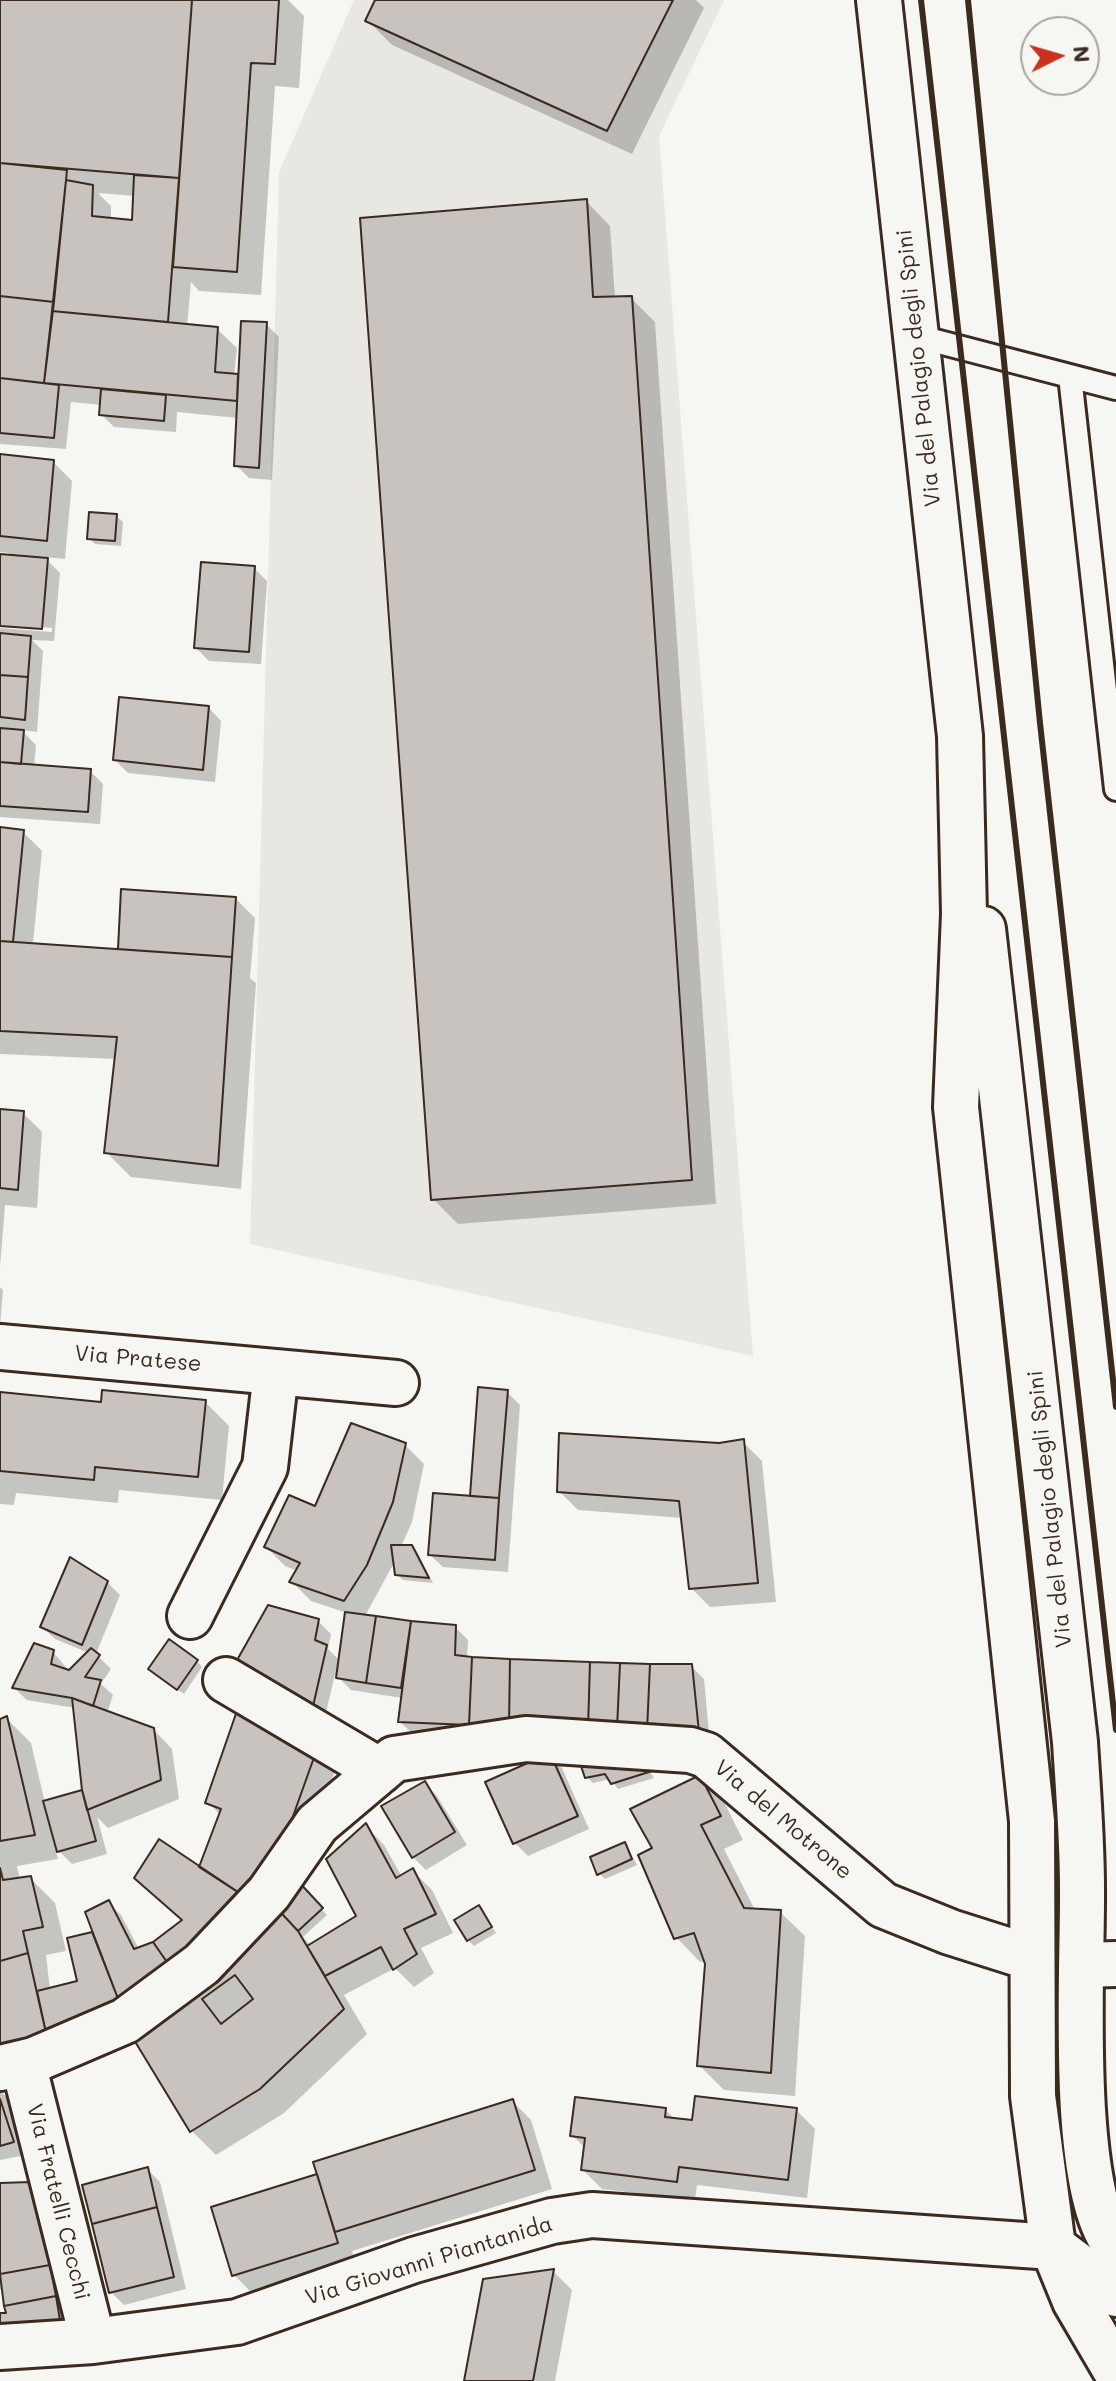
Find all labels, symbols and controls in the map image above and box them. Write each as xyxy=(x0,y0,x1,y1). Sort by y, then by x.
north arrow xyxy=(1020,16,1100,96)
text: N xyxy=(1067,44,1098,64)
street label: Via del Palagio degli Spini xyxy=(891,228,947,508)
street label: Via Pratese xyxy=(73,1340,203,1378)
street label: Via del Palagio degli Spini xyxy=(1022,1369,1078,1649)
street label: Via del Motrone xyxy=(709,1755,857,1885)
street label: Via Fratelli Cecchi xyxy=(21,2101,95,2303)
street label: Via Giovanni Piantanida xyxy=(302,2211,556,2311)

